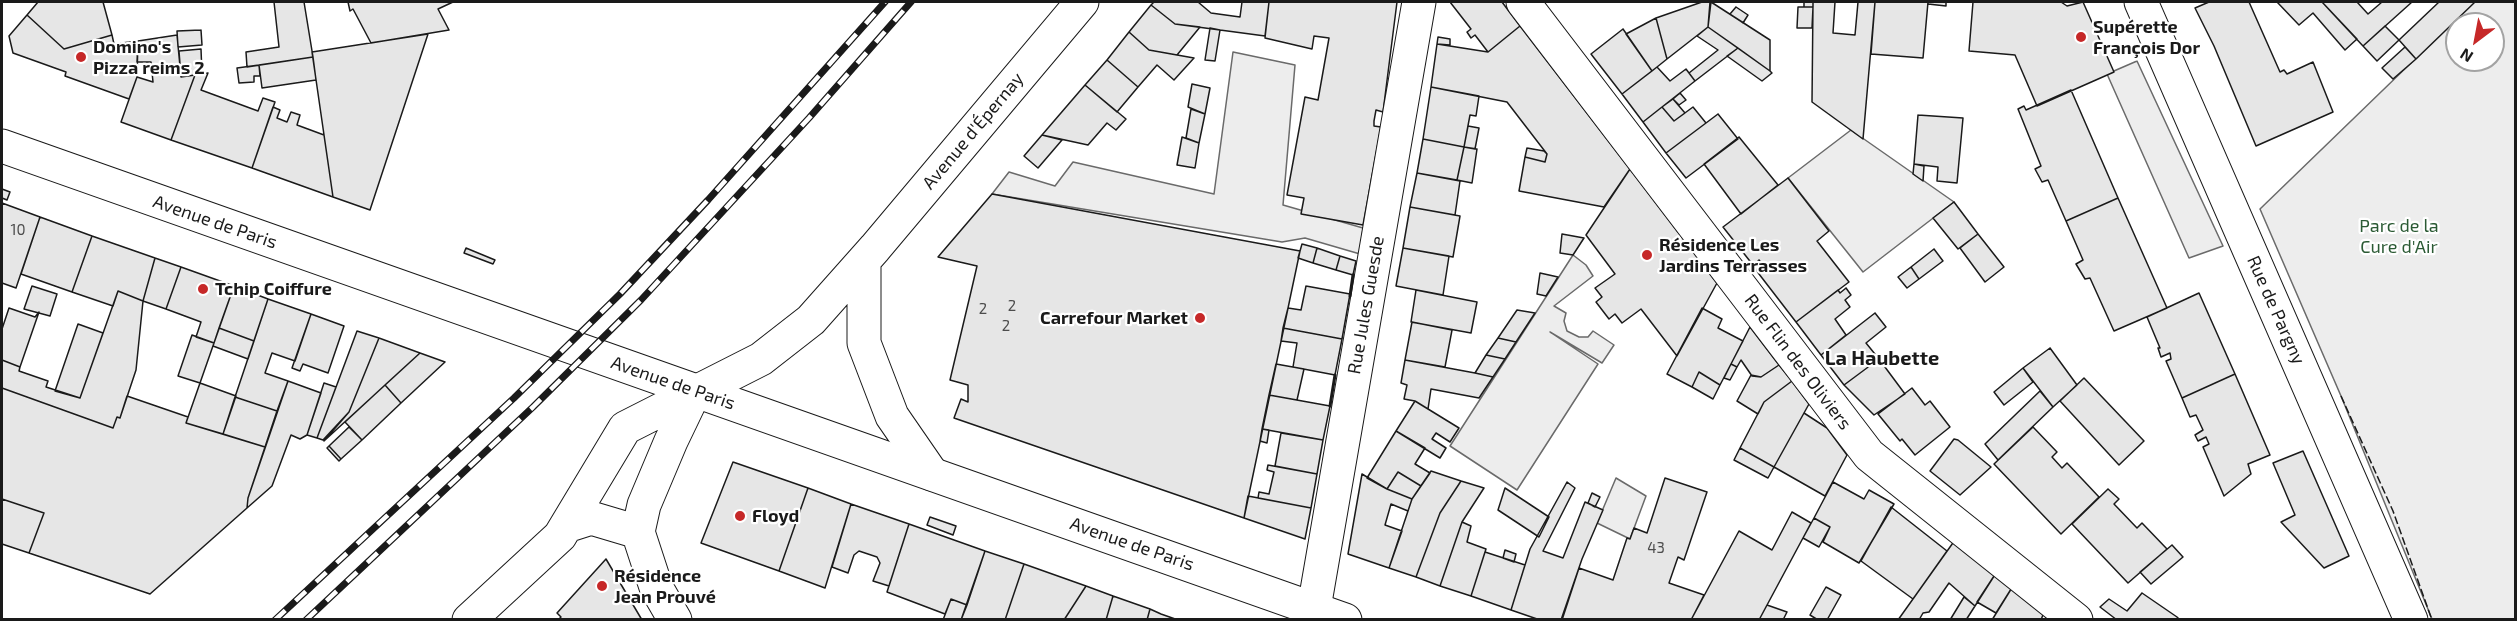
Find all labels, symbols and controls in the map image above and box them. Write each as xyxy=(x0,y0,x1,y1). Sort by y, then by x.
north arrow xyxy=(2445,12,2505,72)
place label: Supérette François Dor xyxy=(2093,16,2200,58)
marker: Supérette François Dor xyxy=(2074,30,2088,44)
place label: Domino's Pizza reims 2 xyxy=(93,36,205,78)
text: N xyxy=(2456,45,2476,67)
marker: Domino's Pizza reims 2 xyxy=(74,50,88,64)
street label: Avenue d'Épernay xyxy=(918,68,1028,194)
street label: Avenue de Paris xyxy=(150,191,280,253)
park label: Parc de la Cure d'Air xyxy=(2359,215,2439,258)
house number: 10 xyxy=(10,221,26,239)
street label: Rue Jules Guesde xyxy=(1343,234,1389,376)
place label: Résidence Les Jardins Terrasses xyxy=(1659,234,1807,276)
marker: Résidence Les Jardins Terrasses xyxy=(1640,248,1654,262)
street label: Rue de Pargny xyxy=(2242,252,2310,368)
place label: Tchip Coiffure xyxy=(215,278,332,300)
marker: Tchip Coiffure xyxy=(196,282,210,296)
street label: Rue Flin des Oliviers xyxy=(1740,290,1856,434)
house number: 2 xyxy=(1008,297,1016,315)
house number: 2 xyxy=(979,300,987,318)
place label: Carrefour Market xyxy=(1040,307,1188,329)
marker: Carrefour Market xyxy=(1193,311,1207,325)
house number: 2 xyxy=(1002,317,1010,335)
district label: La Haubette xyxy=(1825,346,1939,370)
street label: Avenue de Paris xyxy=(608,352,738,414)
place label: Floyd xyxy=(752,505,799,527)
marker: Floyd xyxy=(733,509,747,523)
street label: Avenue de Paris xyxy=(1067,513,1197,575)
house number: 43 xyxy=(1647,539,1665,557)
place label: Résidence Jean Prouvé xyxy=(614,565,716,608)
marker: Résidence Jean Prouvé xyxy=(595,579,609,593)

